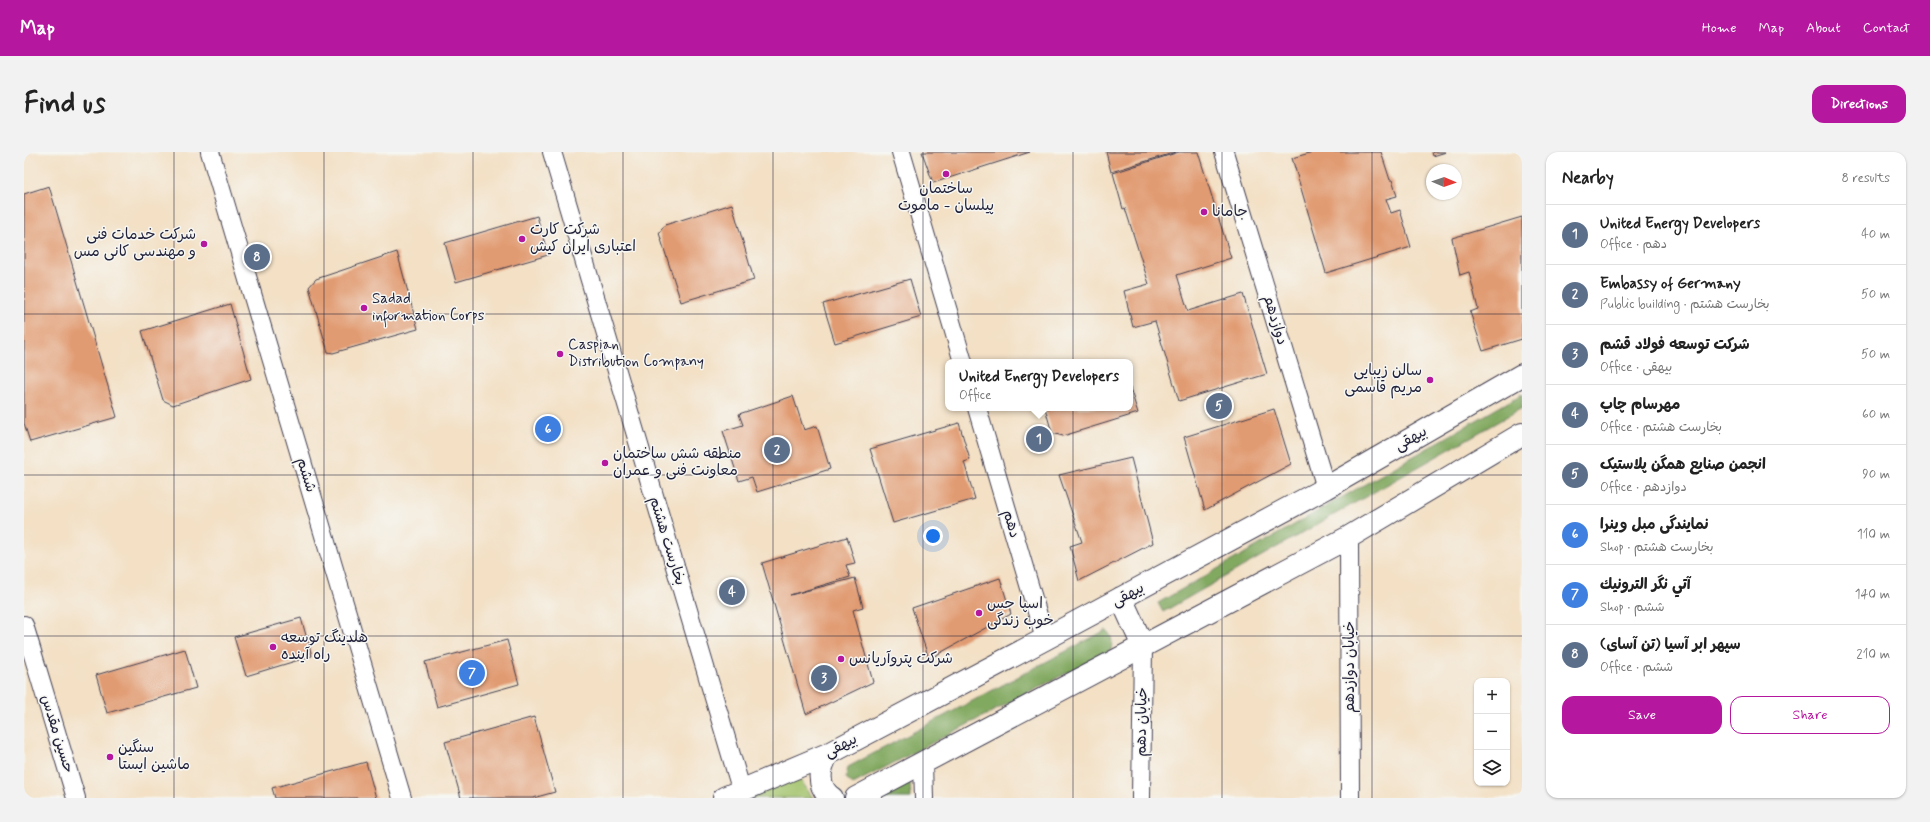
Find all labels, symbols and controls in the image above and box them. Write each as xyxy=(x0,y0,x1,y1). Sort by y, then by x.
text: Map xyxy=(20,16,55,41)
text: Home xyxy=(1702,19,1736,37)
text: Map xyxy=(1758,19,1784,37)
text: About xyxy=(1806,19,1841,37)
text: Contact xyxy=(1863,19,1910,37)
button: Directions xyxy=(1812,85,1906,123)
text: Find us xyxy=(24,86,105,123)
north arrow xyxy=(1426,164,1462,200)
text: Nearby xyxy=(1562,167,1614,189)
marker: ساختمان پیلسان - ماموت xyxy=(941,169,951,179)
text: 8 results xyxy=(1842,170,1890,187)
place label: ساختمان پیلسان - ماموت xyxy=(898,179,994,216)
place label: جامانا xyxy=(1212,202,1248,222)
marker: جامانا xyxy=(1199,207,1209,217)
text: United Energy Developers xyxy=(1600,214,1760,234)
place label: شرکت کارت اعتباری ایران کیش xyxy=(530,220,636,257)
place label: شرکت خدمات فنی و مهندسی کانی مس xyxy=(74,225,196,262)
text: 1 xyxy=(1572,226,1578,243)
text: 40 m xyxy=(1861,226,1890,243)
marker: شرکت کارت اعتباری ایران کیش xyxy=(517,234,527,244)
text: Office · دهم xyxy=(1600,236,1667,253)
marker: شرکت خدمات فنی و مهندسی کانی مس xyxy=(199,239,209,249)
pin: 8 xyxy=(244,242,270,272)
text: Embassy of Germany xyxy=(1600,274,1741,294)
text: 2 xyxy=(1572,286,1578,303)
text: 50 m xyxy=(1861,286,1890,303)
place label: Sadad information Corps xyxy=(372,289,485,328)
street label: دوازدهم xyxy=(1258,293,1292,347)
text: Public building · بخارست هشتم xyxy=(1600,296,1770,313)
marker: Sadad information Corps xyxy=(359,303,369,313)
place label: Caspian Distribution Company xyxy=(568,335,704,372)
text: شرکت توسعه فولاد قشم xyxy=(1600,335,1750,355)
text: 3 xyxy=(1572,346,1578,363)
text: 50 m xyxy=(1861,346,1890,363)
marker: Caspian Distribution Company xyxy=(555,349,565,359)
popup xyxy=(945,359,1133,411)
text: Office · بیهقی xyxy=(1600,359,1672,376)
place label: سالن زیبایی مریم قاسمی xyxy=(1345,361,1422,399)
text: United Energy Developers xyxy=(959,367,1119,387)
marker: سالن زیبایی مریم قاسمی xyxy=(1425,375,1435,385)
text: Office xyxy=(959,387,991,404)
pin: 5 xyxy=(1206,391,1232,421)
text: مهرسام چاپ xyxy=(1600,395,1680,415)
text: 4 xyxy=(1571,406,1579,423)
text: 60 m xyxy=(1862,406,1890,423)
pin: 6 xyxy=(535,414,561,444)
text: Office · بخارست هشتم xyxy=(1600,419,1722,436)
street label: بیهقی xyxy=(1391,422,1431,456)
pin: 1 xyxy=(1026,424,1052,454)
pin: 2 xyxy=(764,435,790,465)
place label: منطقه شش ساختمان معاونت فنی و عمران xyxy=(613,444,741,481)
street label: ششم xyxy=(290,455,321,495)
text: انجمن صنایع همگن پلاستیک xyxy=(1600,455,1766,475)
marker: منطقه شش ساختمان معاونت فنی و عمران xyxy=(600,458,610,468)
text: 5 xyxy=(1571,466,1579,483)
text: 90 m xyxy=(1862,466,1890,483)
text: Office · دوازدهم xyxy=(1600,479,1687,496)
street label: بخارست هشتم xyxy=(643,494,690,588)
street label: دهم xyxy=(997,508,1025,541)
text: نمایندگی مبل وینرا xyxy=(1600,515,1709,535)
your location xyxy=(923,526,943,546)
text: 6 xyxy=(1572,526,1578,543)
text: 110 m xyxy=(1857,526,1890,543)
text: Shop · بخارست هشتم xyxy=(1600,539,1713,556)
text: آتي نگر الترونيك xyxy=(1600,575,1691,595)
pin: 4 xyxy=(719,577,745,607)
street label: بیهقی xyxy=(1108,578,1148,612)
text: 7 xyxy=(1571,586,1579,603)
text: 140 m xyxy=(1855,586,1890,603)
place label: اسپا حس خوب زندگی xyxy=(987,594,1054,631)
text: Shop · ششم xyxy=(1600,599,1665,616)
marker: اسپا حس خوب زندگی xyxy=(974,608,984,618)
street label: خیابان دوازدهم xyxy=(1340,621,1360,713)
place label: هلدینگ توسعه راه آینده xyxy=(281,628,368,665)
text: سپهر ابر آسیا (تن آسای) xyxy=(1600,635,1741,655)
marker: هلدینگ توسعه راه آینده xyxy=(268,642,278,652)
text: 8 xyxy=(1571,646,1579,663)
text: 210 m xyxy=(1856,646,1890,663)
place label: شرکت پتروآریانس xyxy=(849,649,953,669)
marker: شرکت پتروآریانس xyxy=(836,654,846,664)
pin: 7 xyxy=(459,658,485,688)
text: Office · ششم xyxy=(1600,659,1673,676)
pin: 3 xyxy=(811,663,837,693)
map controls xyxy=(1474,678,1510,786)
button: + xyxy=(1474,678,1510,714)
street label: خیابان دهم xyxy=(1131,687,1154,757)
street label: حسین مقدس xyxy=(36,692,78,776)
button: Save xyxy=(1562,696,1722,734)
button: Share xyxy=(1730,696,1890,734)
button: − xyxy=(1474,714,1510,750)
street label: بیهقی xyxy=(821,729,861,763)
place label: سنگین ماشین ایستا xyxy=(118,738,190,775)
button: layers xyxy=(1474,750,1510,786)
marker: سنگین ماشین ایستا xyxy=(105,752,115,762)

